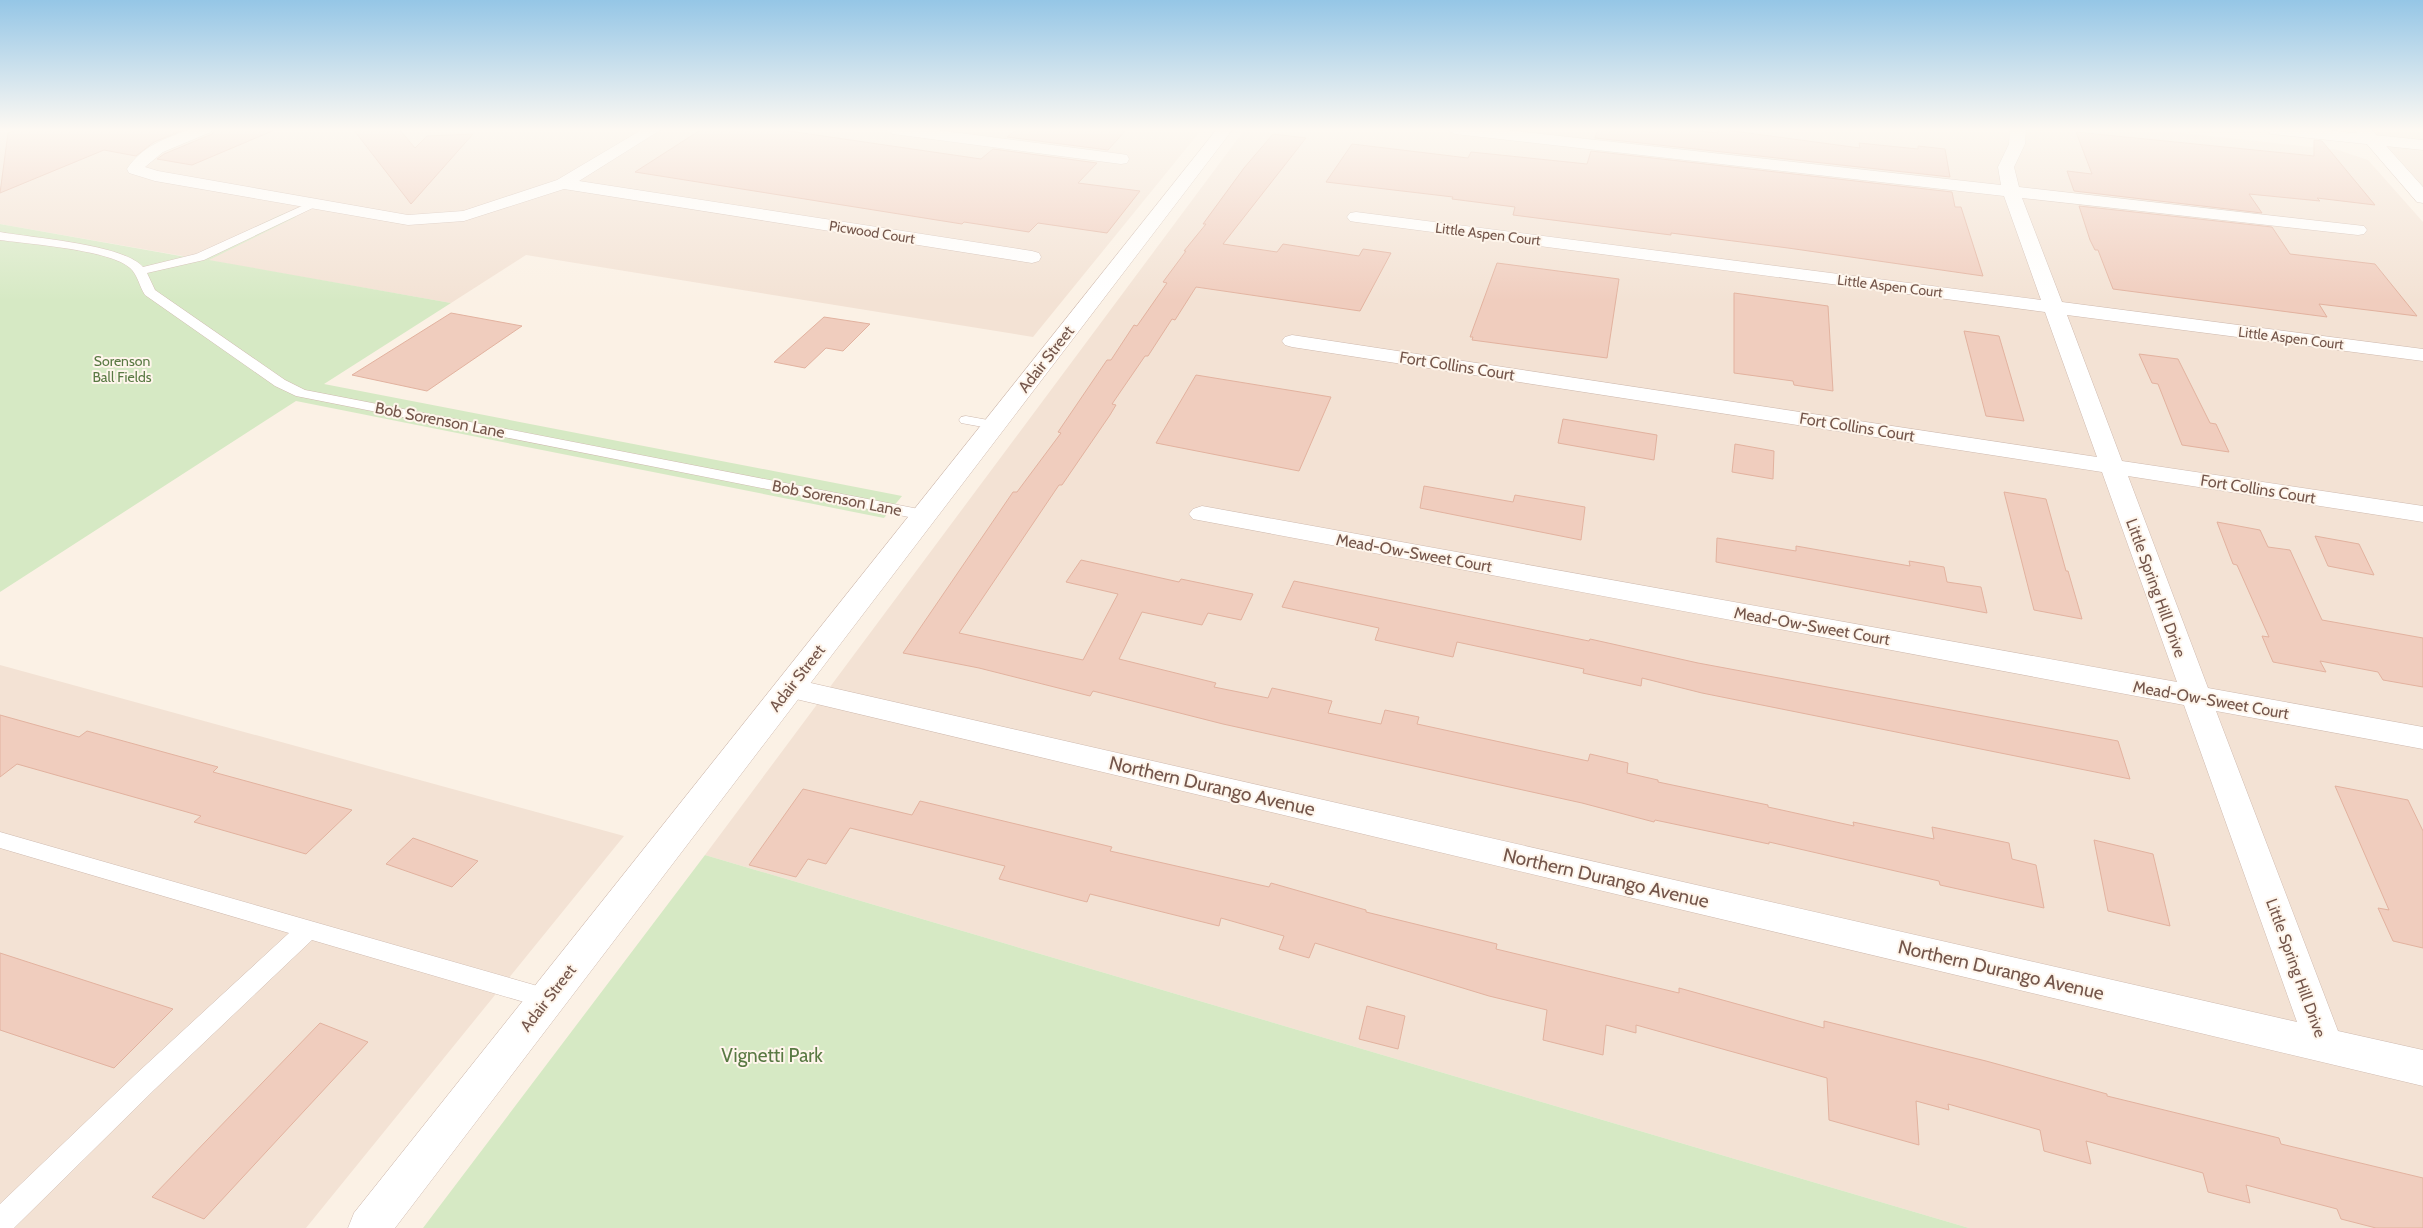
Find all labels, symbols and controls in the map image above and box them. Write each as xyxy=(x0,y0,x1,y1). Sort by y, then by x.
street label: Picwood Court xyxy=(828,216,916,248)
street label: Little Aspen Court xyxy=(1434,219,1542,249)
street label: Little Aspen Court xyxy=(1836,271,1944,301)
street label: Adair Street xyxy=(1014,321,1078,396)
street label: Little Aspen Court xyxy=(2237,323,2345,353)
street label: Fort Collins Court xyxy=(1398,348,1517,385)
park label: Sorenson Ball Fields xyxy=(93,352,152,386)
street label: Bob Sorenson Lane xyxy=(374,398,506,442)
street label: Fort Collins Court xyxy=(1798,409,1917,446)
street label: Fort Collins Court xyxy=(2199,471,2318,508)
street label: Bob Sorenson Lane xyxy=(771,476,903,520)
street label: Little Spring Hill Drive xyxy=(2122,516,2190,660)
street label: Mead-Ow-Sweet Court xyxy=(1334,530,1494,576)
street label: Mead-Ow-Sweet Court xyxy=(1732,603,1892,649)
street label: Adair Street xyxy=(765,640,829,715)
street label: Mead-Ow-Sweet Court xyxy=(2131,677,2291,723)
street label: Northern Durango Avenue xyxy=(1107,751,1317,821)
street label: Northern Durango Avenue xyxy=(1501,843,1711,913)
street label: Little Spring Hill Drive xyxy=(2262,896,2330,1040)
street label: Northern Durango Avenue xyxy=(1896,935,2106,1005)
street label: Adair Street xyxy=(516,960,580,1035)
park label: Vignetti Park xyxy=(721,1044,823,1067)

